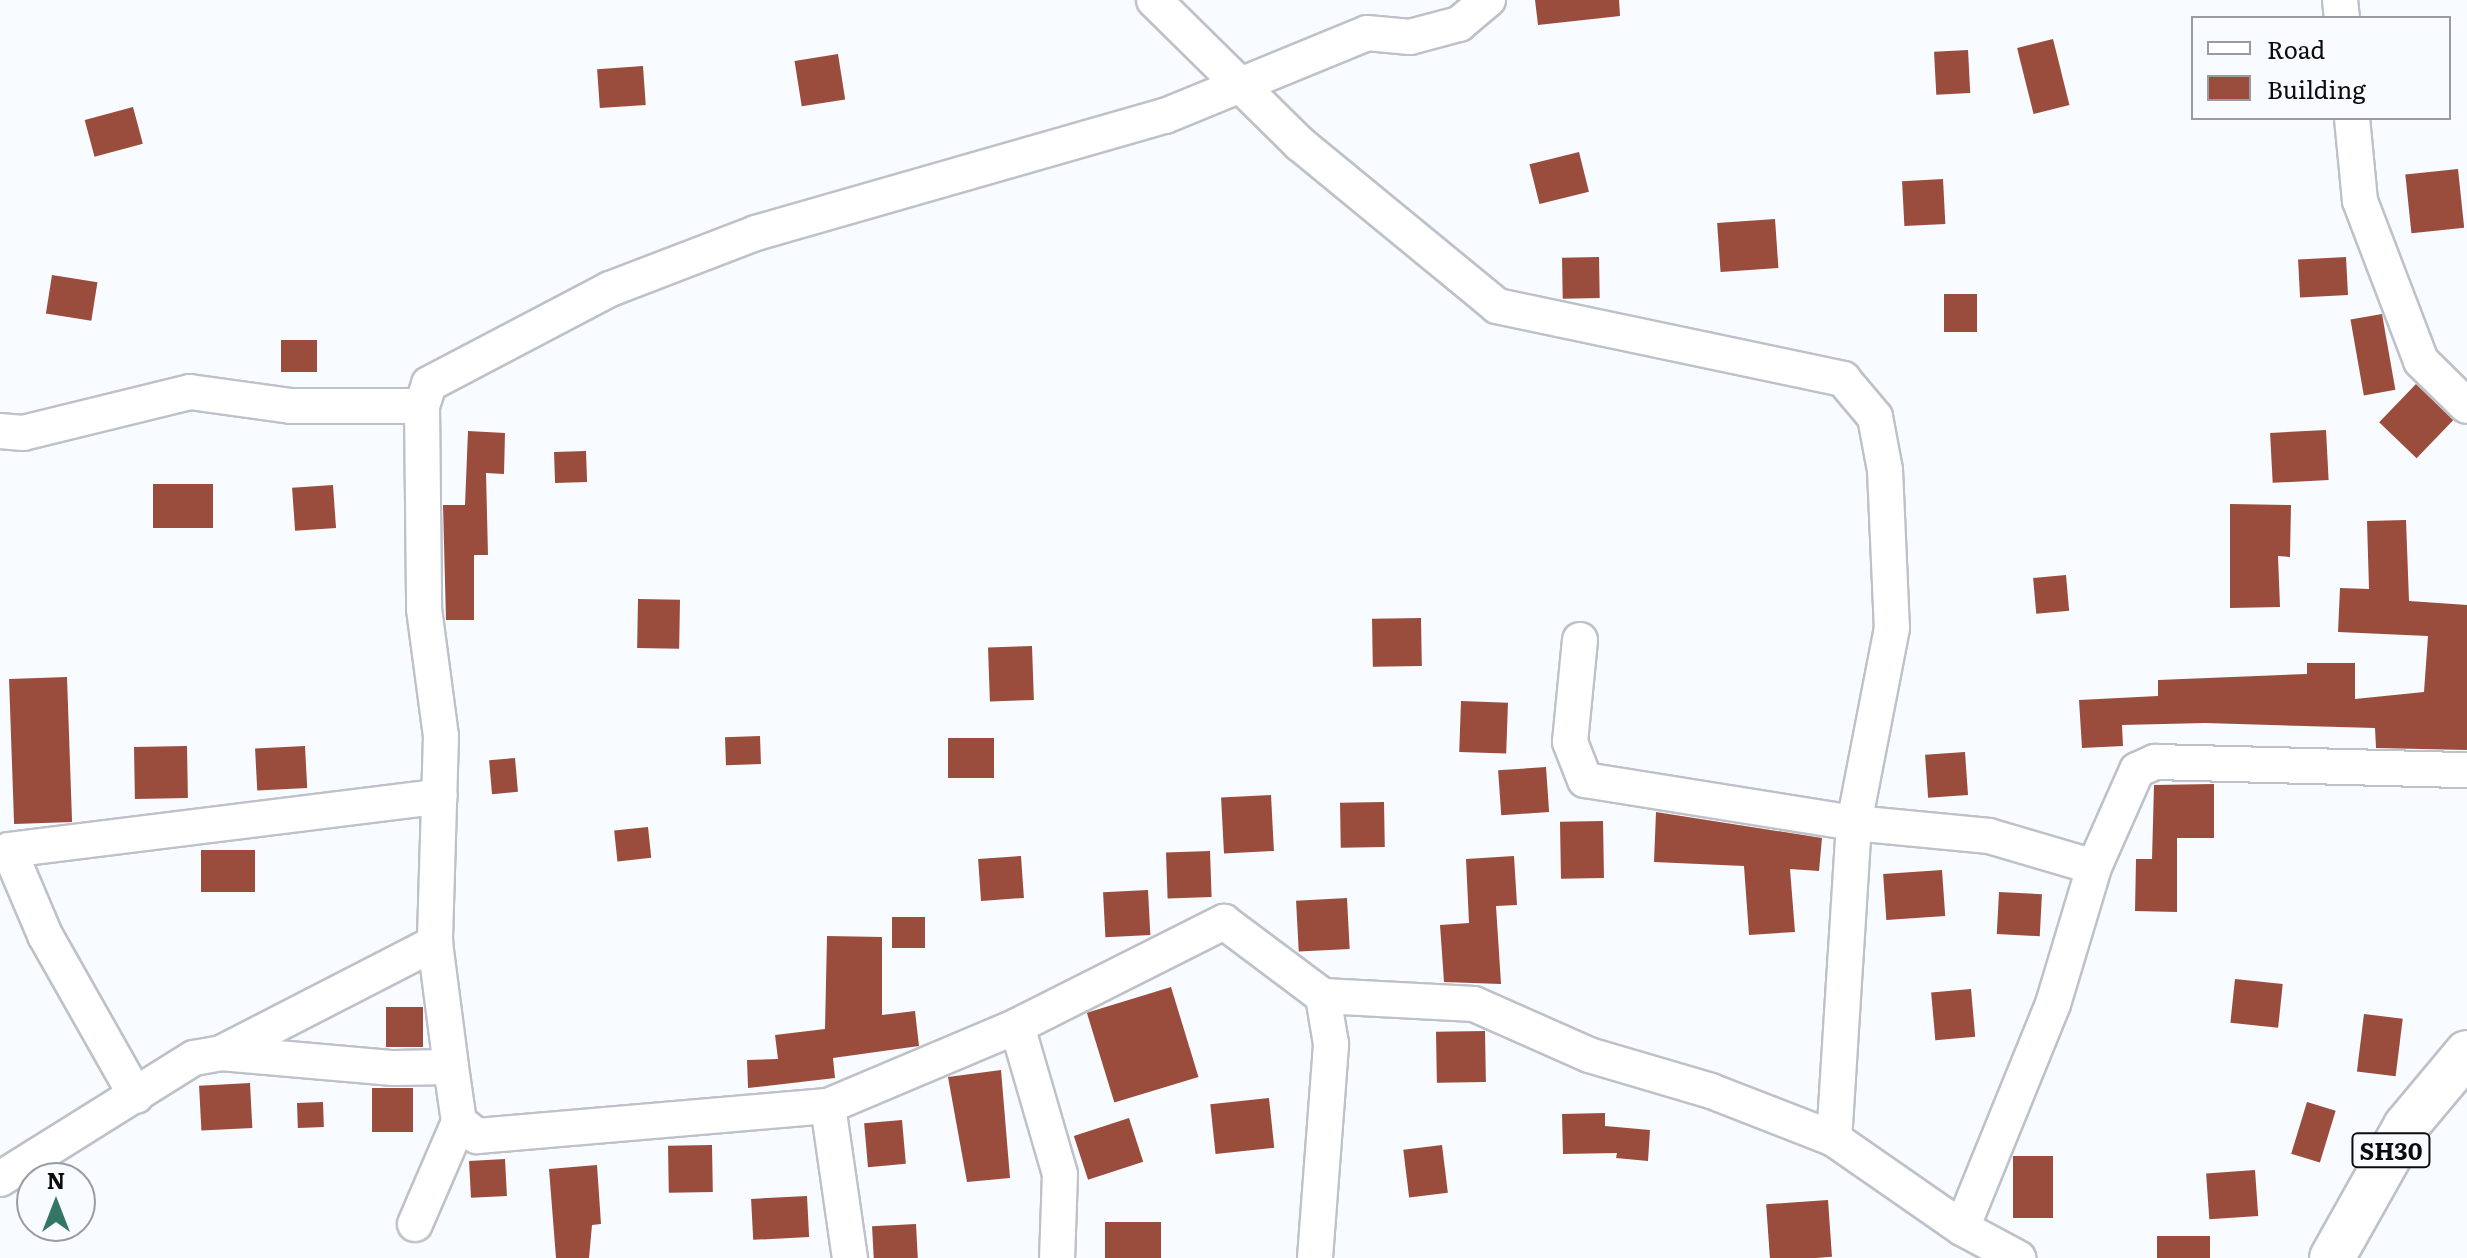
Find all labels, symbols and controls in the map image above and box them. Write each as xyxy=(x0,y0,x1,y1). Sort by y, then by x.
legend xyxy=(2191,16,2451,120)
text: Road xyxy=(2267,31,2325,66)
text: Building xyxy=(2267,71,2366,106)
road number: SH30 xyxy=(2351,1130,2431,1170)
north arrow xyxy=(16,1162,96,1242)
text: N xyxy=(47,1163,65,1196)

